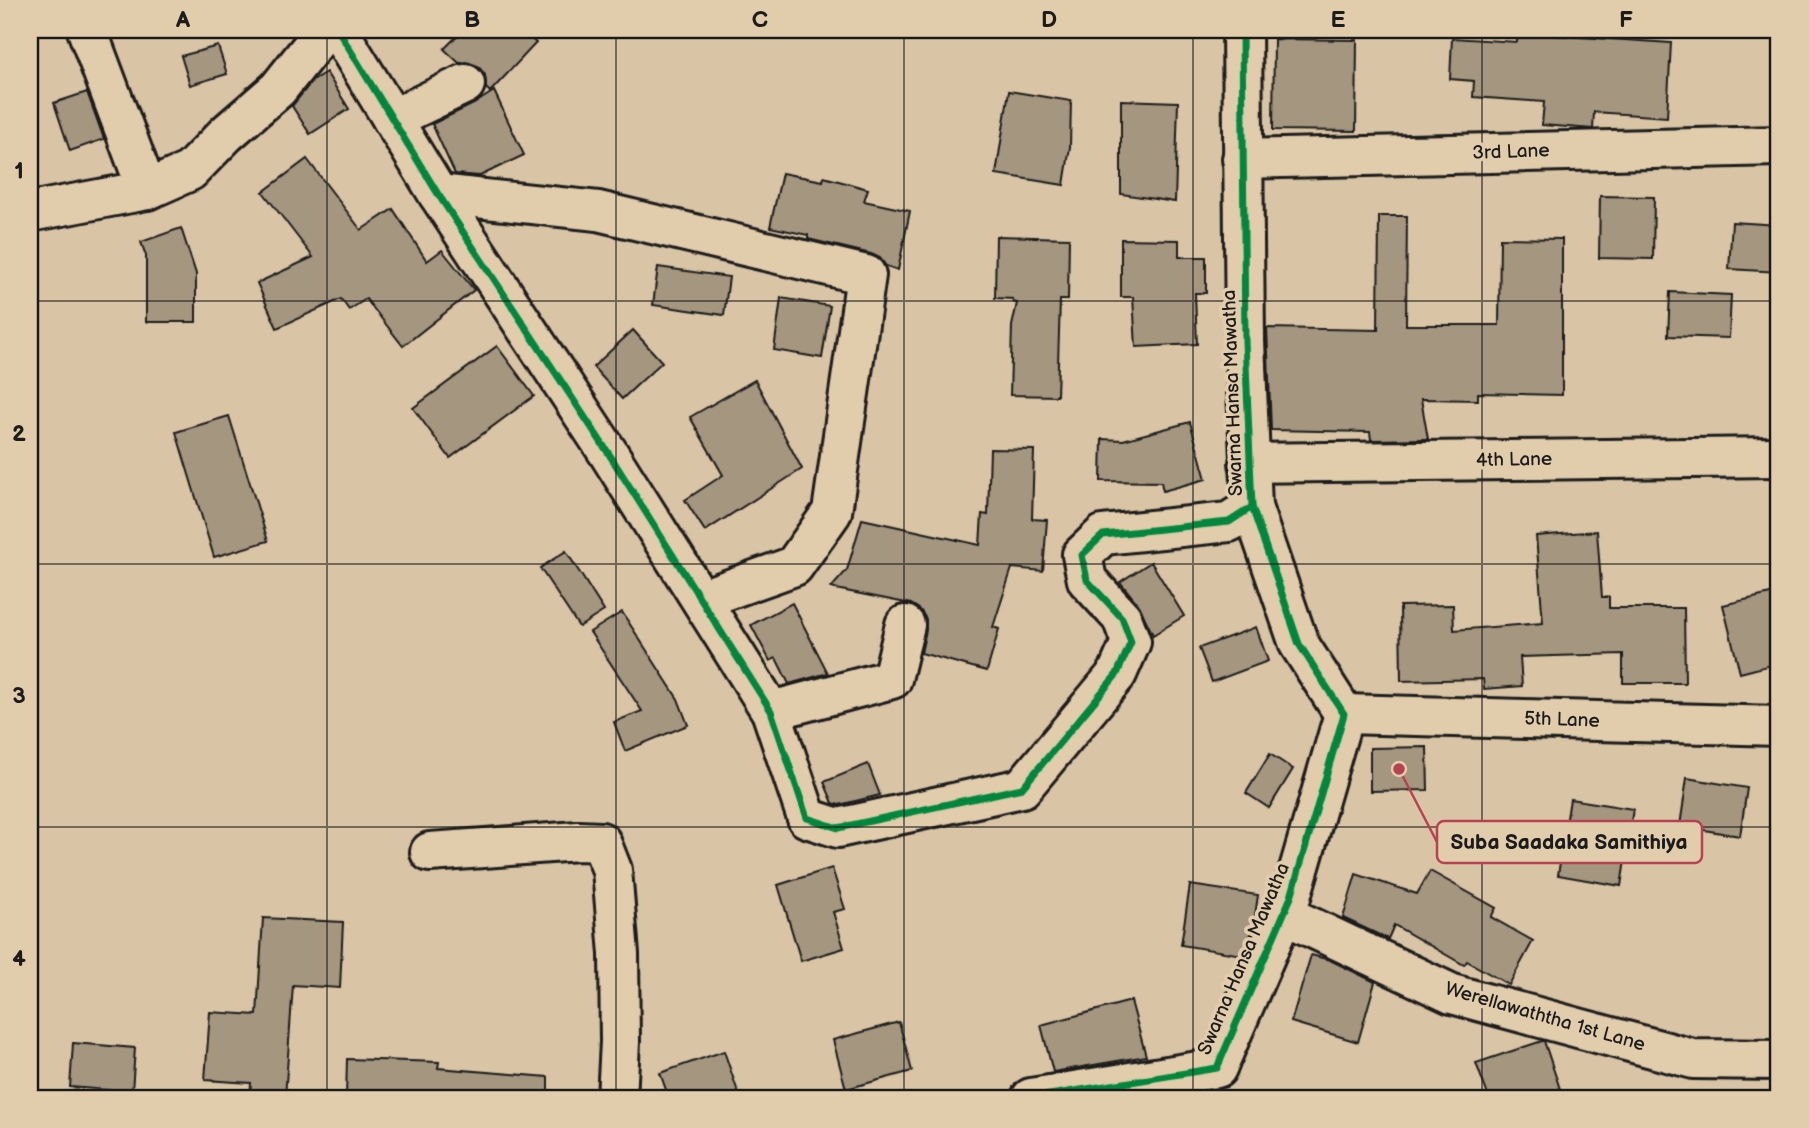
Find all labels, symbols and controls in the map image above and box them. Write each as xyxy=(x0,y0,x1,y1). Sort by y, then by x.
text: A xyxy=(175,6,191,34)
text: B xyxy=(464,6,480,34)
text: C xyxy=(752,6,768,34)
text: D xyxy=(1041,6,1057,34)
text: E xyxy=(1331,6,1346,34)
text: F xyxy=(1619,6,1633,34)
street label: 3rd Lane xyxy=(1472,139,1550,165)
text: 1 xyxy=(14,157,24,185)
street label: Swarna Hansa Mawatha xyxy=(1218,289,1248,497)
text: 2 xyxy=(12,420,26,448)
street label: 4th Lane xyxy=(1476,448,1552,472)
text: 3 xyxy=(12,682,26,710)
street label: 5th Lane xyxy=(1524,707,1600,733)
callout: Suba Saadaka Samithiya xyxy=(1437,821,1702,863)
text: Suba Saadaka Samithiya xyxy=(1451,830,1687,855)
street label: Swarna Hansa Mawatha xyxy=(1193,859,1295,1059)
text: 4 xyxy=(12,945,26,973)
street label: Werellawaththa 1st Lane xyxy=(1442,977,1648,1057)

